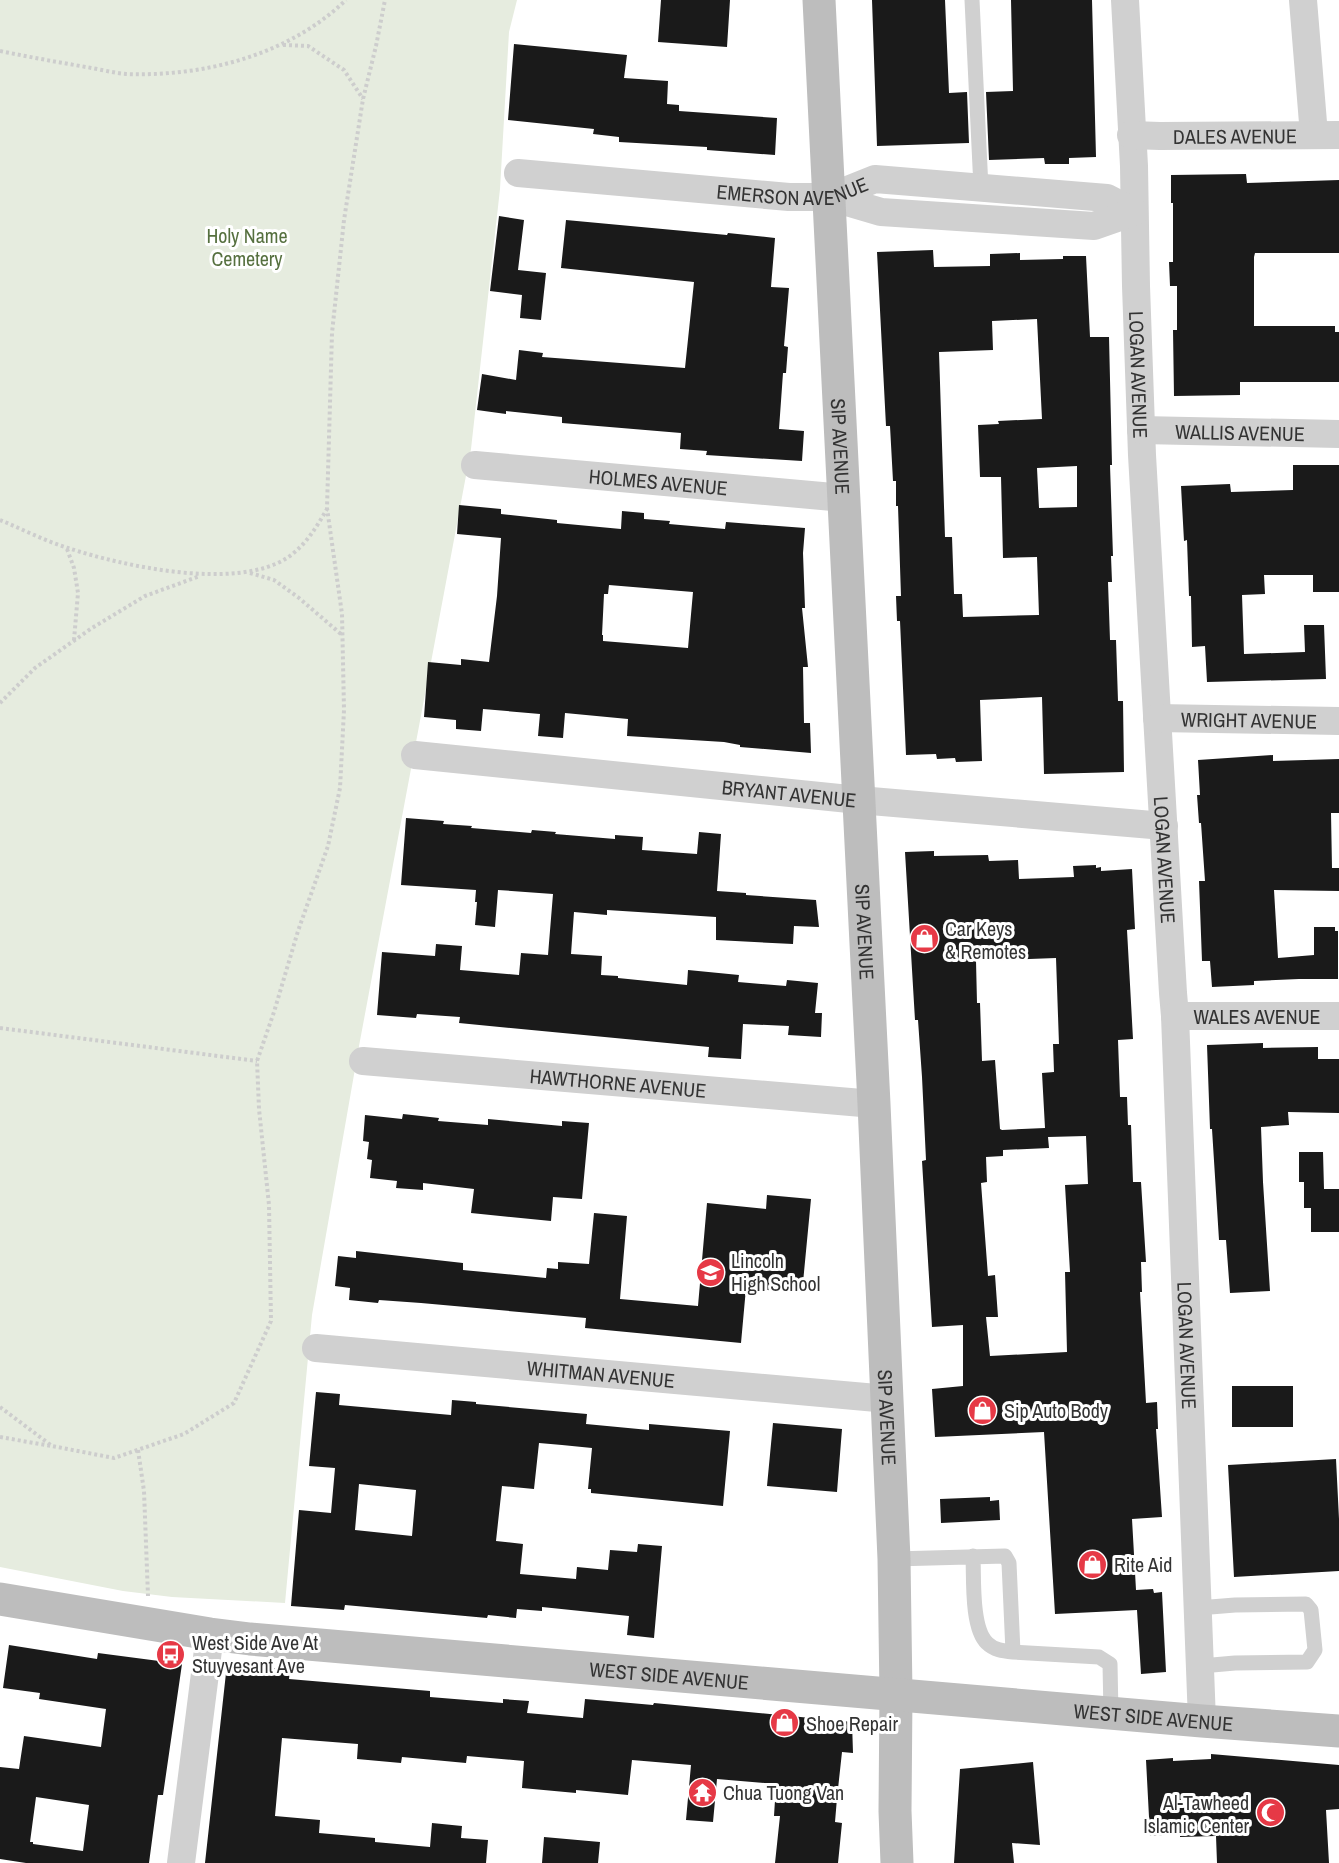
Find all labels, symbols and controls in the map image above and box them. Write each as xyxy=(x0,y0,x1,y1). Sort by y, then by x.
street label: DALES AVENUE xyxy=(1173,122,1297,149)
street label: EMERSON AVENUE xyxy=(716,170,872,211)
park label: Holy Name Cemetery xyxy=(206,222,288,272)
street label: LOGAN AVENUE xyxy=(1123,311,1155,439)
street label: SIP AVENUE xyxy=(825,398,857,495)
street label: WALLIS AVENUE xyxy=(1175,417,1305,447)
street label: HOLMES AVENUE xyxy=(588,462,729,501)
street label: WRIGHT AVENUE xyxy=(1181,705,1317,734)
street label: BRYANT AVENUE xyxy=(721,773,857,813)
street label: LOGAN AVENUE xyxy=(1148,796,1182,924)
street label: SIP AVENUE xyxy=(850,883,881,981)
place label: Car Keys & Remotes xyxy=(945,915,1026,965)
shop icon: Car Keys & Remotes xyxy=(908,923,940,955)
street label: WALES AVENUE xyxy=(1194,1003,1320,1030)
street label: HAWTHORNE AVENUE xyxy=(529,1062,707,1103)
place label: Lincoln High School xyxy=(731,1247,820,1297)
school or university icon: Lincoln High School xyxy=(694,1256,726,1288)
street label: LOGAN AVENUE xyxy=(1172,1281,1204,1410)
street label: WHITMAN AVENUE xyxy=(526,1353,676,1393)
street label: SIP AVENUE xyxy=(872,1369,903,1466)
shop icon: Sip Auto Body xyxy=(967,1394,999,1426)
place label: Sip Auto Body xyxy=(1004,1397,1109,1424)
shop icon: Rite Aid xyxy=(1077,1548,1109,1580)
place label: Rite Aid xyxy=(1114,1551,1172,1578)
place label: West Side Ave At Stuyvesant Ave xyxy=(192,1629,319,1679)
bus stop icon: West Side Ave At Stuyvesant Ave xyxy=(155,1638,187,1670)
street label: WEST SIDE AVENUE xyxy=(588,1655,750,1695)
street label: WEST SIDE AVENUE xyxy=(1073,1697,1234,1737)
shop icon: Shoe Repair xyxy=(769,1707,801,1739)
place label: Shoe Repair xyxy=(806,1710,899,1737)
temple icon: Chua Tuong Van xyxy=(686,1776,718,1808)
place label: Chua Tuong Van xyxy=(723,1779,844,1806)
place label: Al-Tawheed Islamic Center xyxy=(1143,1789,1250,1839)
mosque icon: Al-Tawheed Islamic Center xyxy=(1254,1797,1286,1829)

